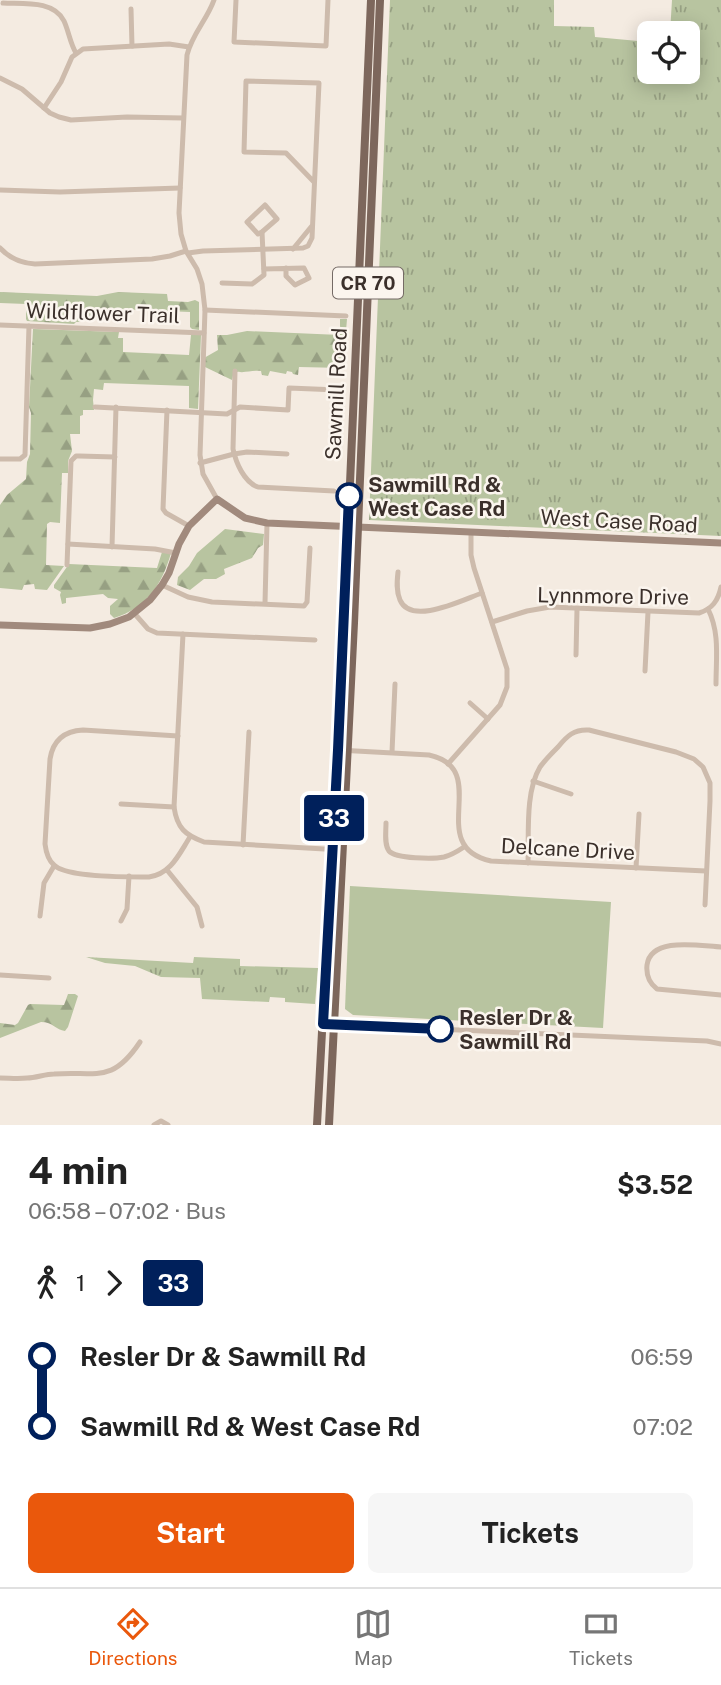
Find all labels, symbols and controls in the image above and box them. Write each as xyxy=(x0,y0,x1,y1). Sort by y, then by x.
map controls xyxy=(637,21,700,84)
button: locate xyxy=(637,21,700,84)
road number: CR 70 xyxy=(333,268,403,298)
street label: Wildflower Trail xyxy=(26,298,180,328)
street label: Sawmill Road xyxy=(320,327,352,461)
place label: Sawmill Rd & West Case Rd xyxy=(368,472,505,521)
marker: Sawmill Rd & West Case Rd xyxy=(336,483,362,509)
street label: West Case Road xyxy=(540,504,698,538)
street label: Lynnmore Drive xyxy=(537,582,689,610)
line badge: 33 xyxy=(302,795,366,841)
text: 33 xyxy=(318,804,350,832)
street label: Delcane Drive xyxy=(500,833,636,865)
place label: Resler Dr & Sawmill Rd xyxy=(459,1005,573,1054)
marker: Resler Dr & Sawmill Rd xyxy=(427,1016,453,1042)
text: 4 min xyxy=(28,1148,128,1193)
text: $3.52 xyxy=(617,1169,693,1200)
text: 06:58 – 07:02 · Bus xyxy=(28,1197,226,1224)
icon: walk xyxy=(28,1264,66,1302)
icon: forward xyxy=(95,1264,133,1302)
text: 1 xyxy=(76,1269,85,1296)
text: 33 xyxy=(157,1269,189,1297)
text: Resler Dr & Sawmill Rd xyxy=(80,1341,366,1372)
text: 06:59 xyxy=(630,1343,693,1370)
text: Sawmill Rd & West Case Rd xyxy=(80,1411,420,1442)
text: 07:02 xyxy=(633,1413,693,1440)
button: Start xyxy=(28,1493,354,1573)
button: Tickets xyxy=(368,1493,693,1573)
tab: Directions xyxy=(88,1605,177,1669)
tab: Map xyxy=(354,1605,393,1669)
tab: Tickets xyxy=(569,1605,633,1669)

